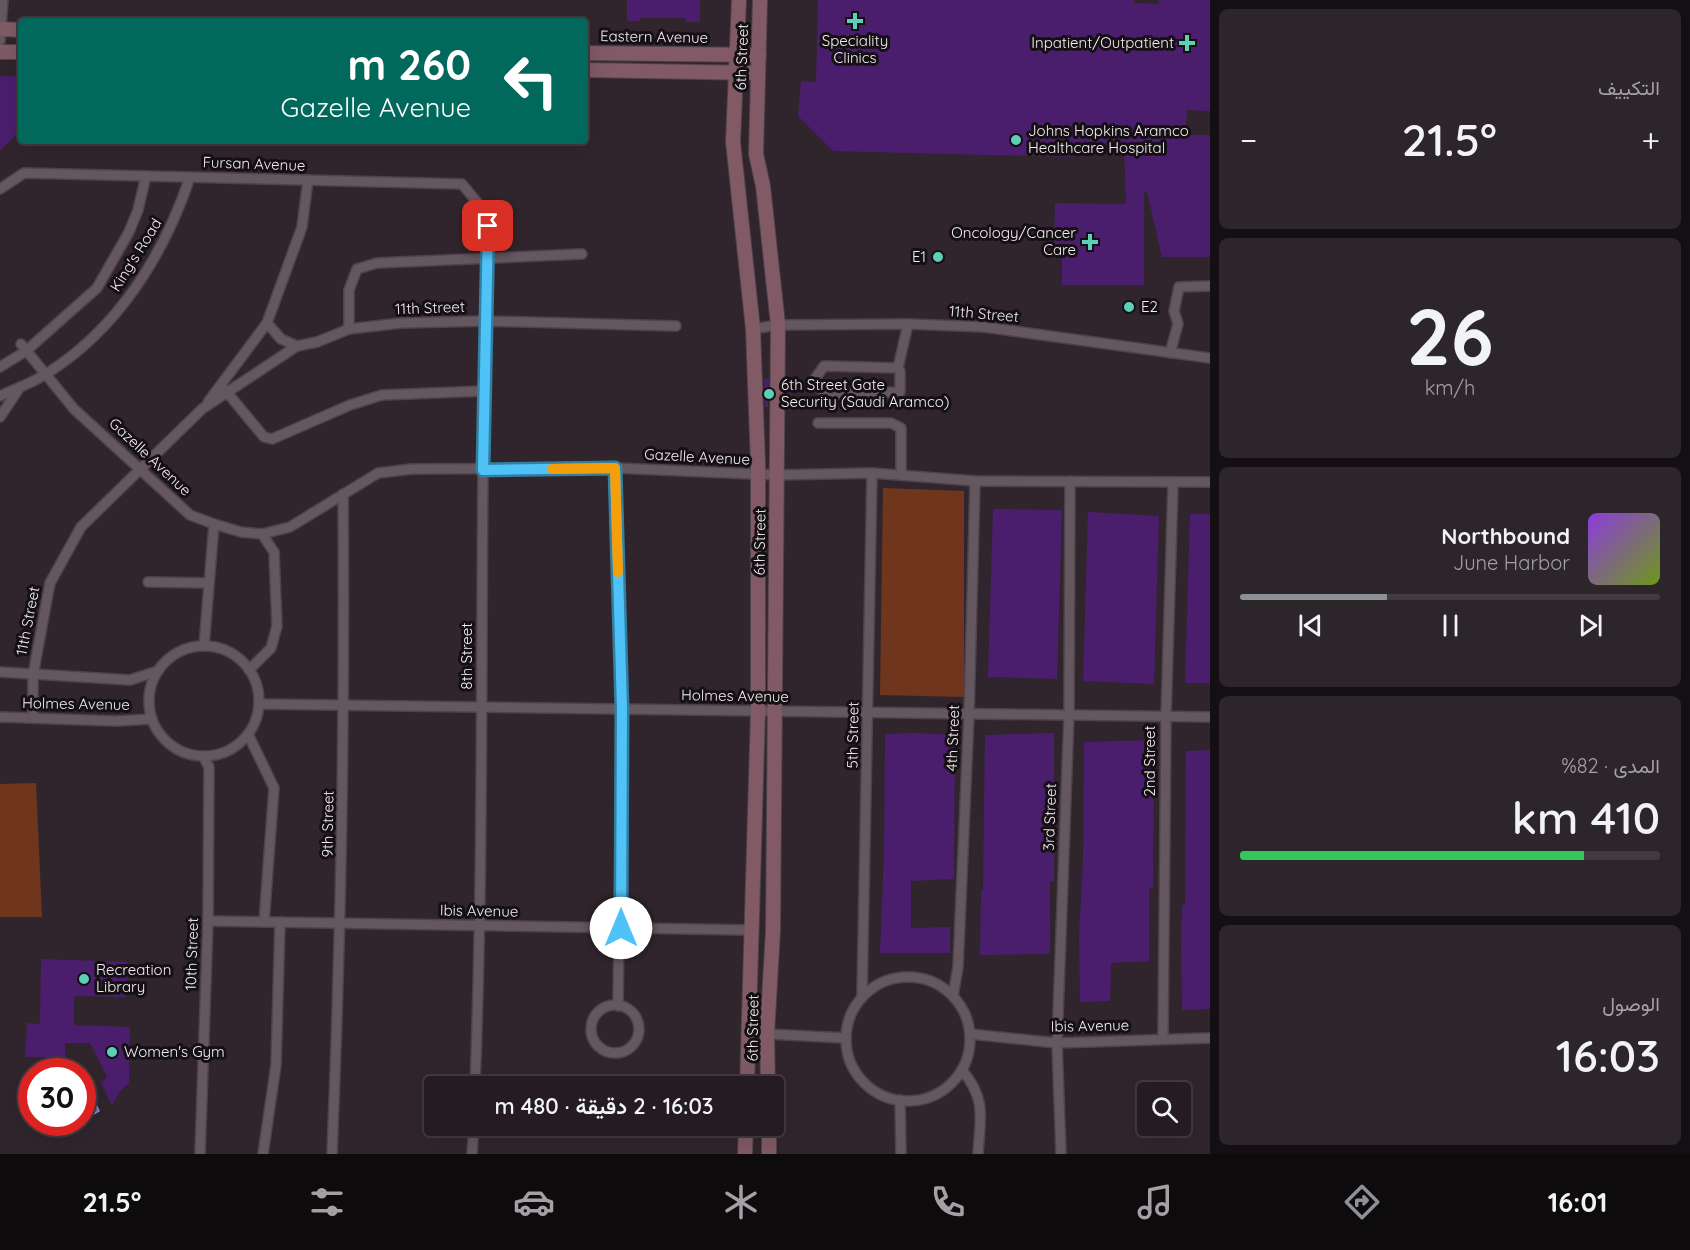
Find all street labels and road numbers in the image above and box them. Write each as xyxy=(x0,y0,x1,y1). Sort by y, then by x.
street label: 6th Street xyxy=(731,23,752,91)
street label: Eastern Avenue xyxy=(600,26,708,47)
street label: Fursan Avenue xyxy=(202,152,306,175)
street label: King's Road xyxy=(106,215,166,295)
street label: 11th Street xyxy=(395,297,465,318)
street label: 11th Street xyxy=(948,301,1020,326)
street label: Gazelle Avenue xyxy=(105,414,196,500)
street label: Gazelle Avenue xyxy=(644,444,750,469)
street label: 6th Street xyxy=(749,508,770,576)
street label: 11th Street xyxy=(12,585,43,657)
street label: 8th Street xyxy=(457,623,476,689)
street label: Holmes Avenue xyxy=(681,685,789,706)
street label: Holmes Avenue xyxy=(22,693,130,714)
street label: 5th Street xyxy=(842,701,863,769)
street label: 4th Street xyxy=(942,704,963,772)
street label: 2nd Street xyxy=(1140,725,1159,797)
street label: 3rd Street xyxy=(1039,783,1060,851)
street label: 9th Street xyxy=(317,790,338,858)
street label: Ibis Avenue xyxy=(440,900,518,921)
street label: 10th Street xyxy=(181,917,202,991)
street label: 6th Street xyxy=(742,994,763,1062)
street label: Ibis Avenue xyxy=(1051,1015,1129,1036)

